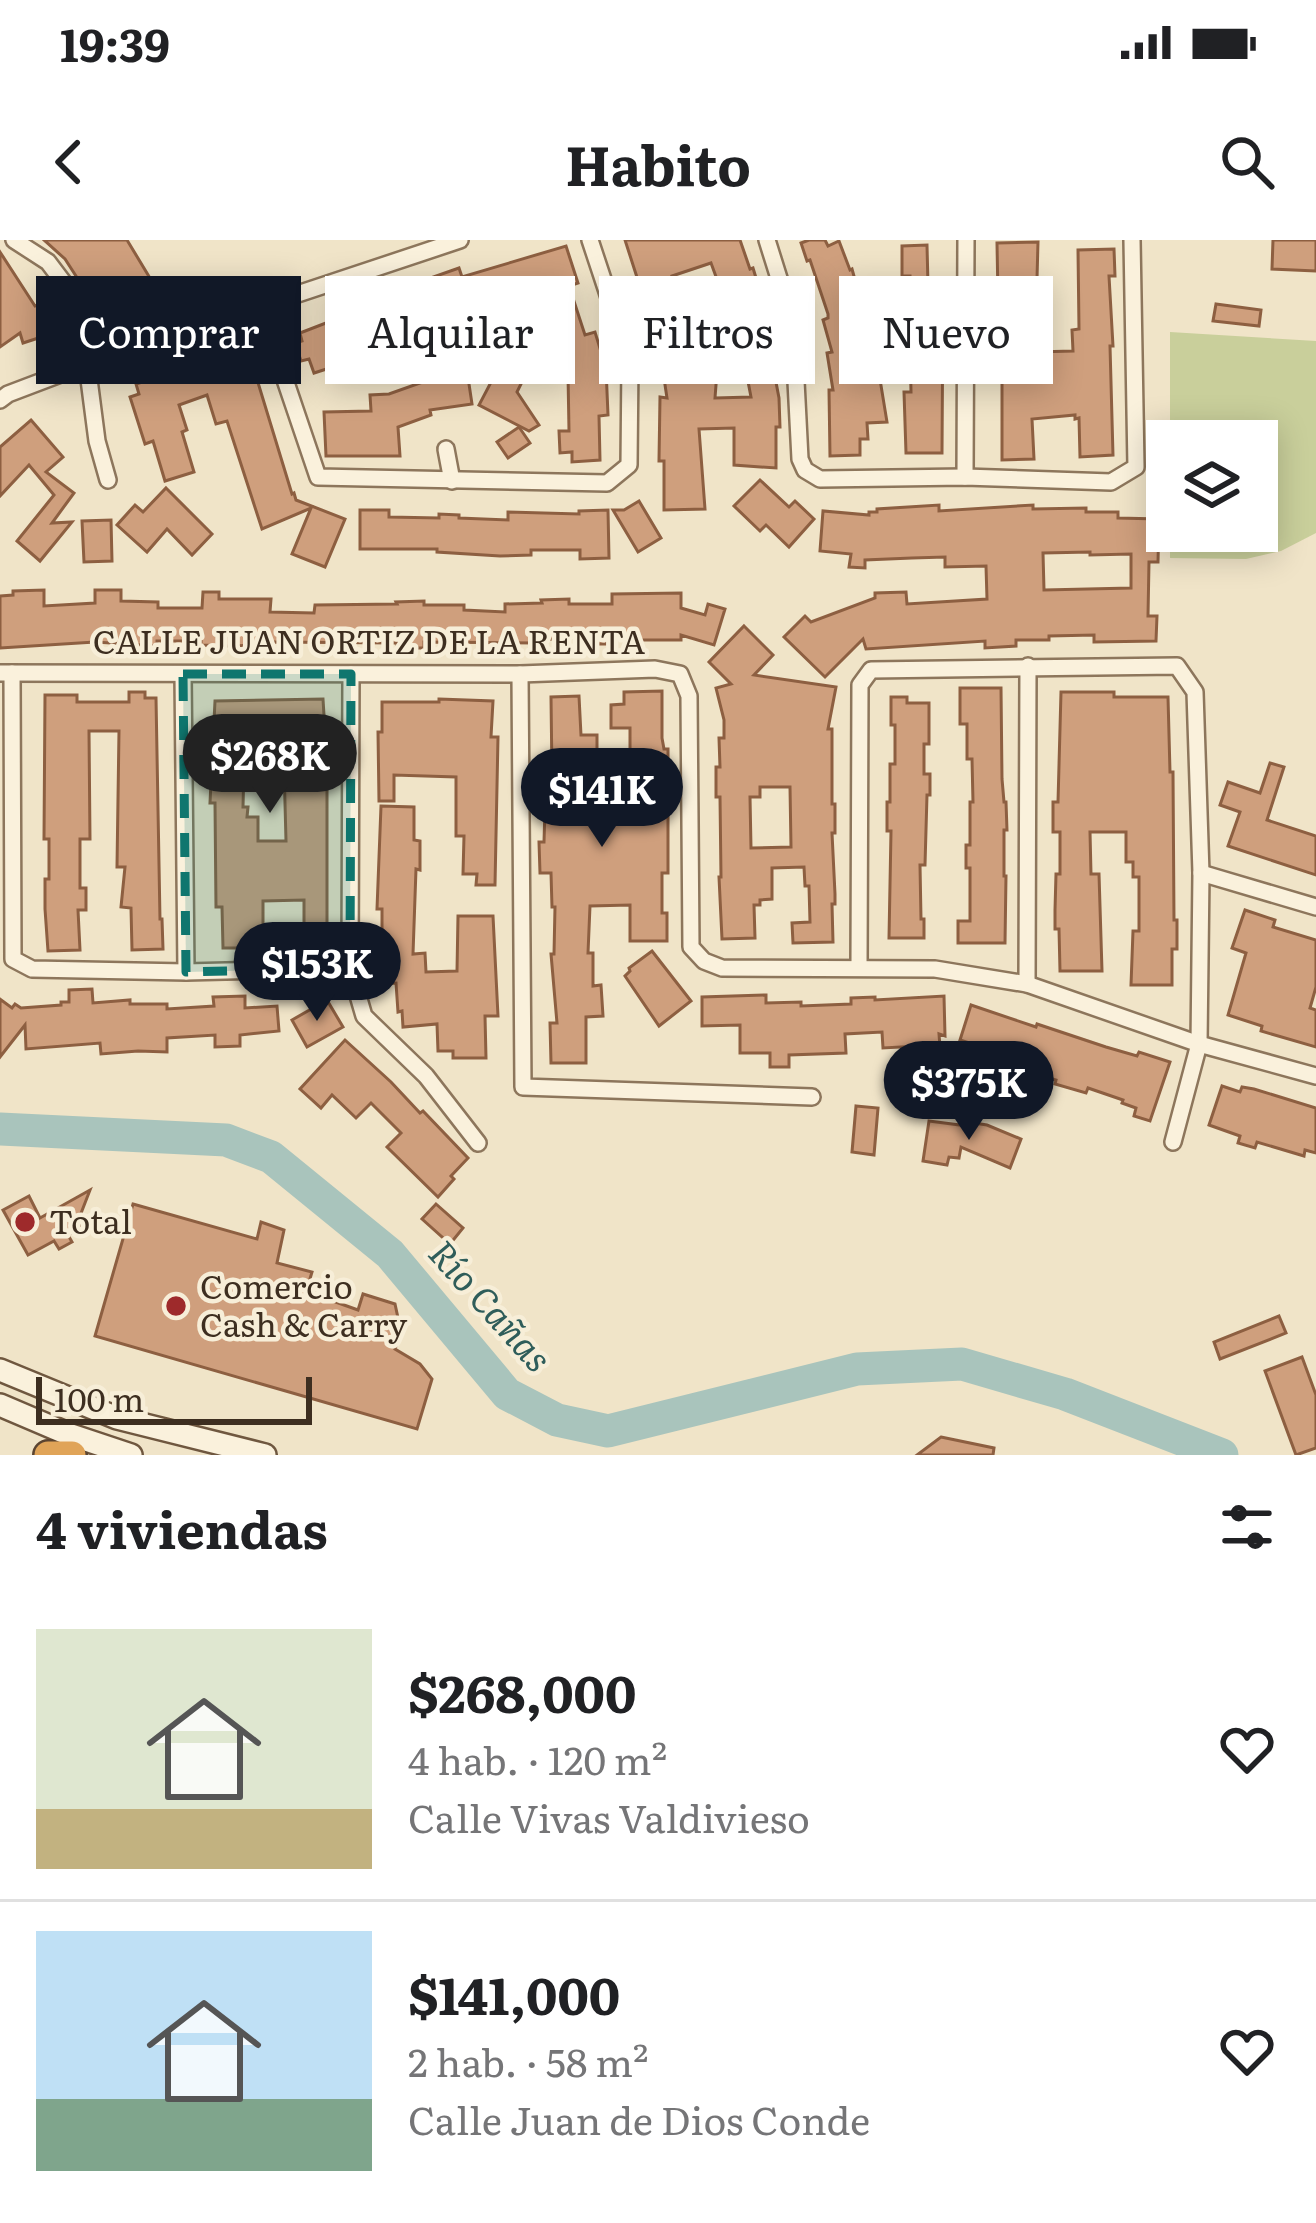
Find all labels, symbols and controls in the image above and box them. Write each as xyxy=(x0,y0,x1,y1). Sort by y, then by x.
text: 19:39 xyxy=(60,9,170,76)
text: Habito xyxy=(565,122,751,203)
icon: back xyxy=(36,129,102,195)
icon: search xyxy=(1214,129,1280,195)
chip: Comprar xyxy=(36,276,301,384)
chip: Alquilar xyxy=(325,276,575,384)
chip: Filtros xyxy=(599,276,815,384)
chip: Nuevo xyxy=(839,276,1053,384)
map controls xyxy=(1146,420,1278,552)
button: layers xyxy=(1146,420,1278,552)
street label: CALLE JUAN ORTIZ DE LA RENTA xyxy=(93,615,645,664)
pin: $268K xyxy=(186,714,354,816)
text: $268K xyxy=(210,724,330,782)
pin: $141K xyxy=(518,748,686,850)
text: $141K xyxy=(548,758,656,816)
pin: $153K xyxy=(233,922,401,1024)
text: $153K xyxy=(261,932,373,990)
pin: $375K xyxy=(885,1041,1053,1143)
text: $375K xyxy=(911,1051,1027,1109)
place label: Total xyxy=(49,1195,132,1244)
marker: Total xyxy=(12,1209,38,1235)
water label: Río Cañas xyxy=(418,1227,566,1382)
place label: Comercio Cash & Carry xyxy=(200,1260,407,1347)
marker: Comercio Cash & Carry xyxy=(163,1293,189,1319)
scale bar xyxy=(36,1371,312,1424)
text: 100 m xyxy=(54,1373,144,1422)
text: 4 viviendas xyxy=(36,1489,328,1565)
icon: filters xyxy=(1214,1494,1280,1560)
text: $268,000 xyxy=(408,1653,636,1729)
icon: home xyxy=(132,1677,276,1821)
icon: heart xyxy=(1214,1716,1280,1782)
text: 4 hab. · 120 m² xyxy=(408,1729,667,1787)
text: Calle Vivas Valdivieso xyxy=(408,1787,810,1845)
text: $141,000 xyxy=(408,1955,620,2031)
icon: home xyxy=(132,1979,276,2123)
icon: heart xyxy=(1214,2018,1280,2084)
text: 2 hab. · 58 m² xyxy=(408,2031,649,2089)
text: Calle Juan de Dios Conde xyxy=(408,2089,870,2147)

